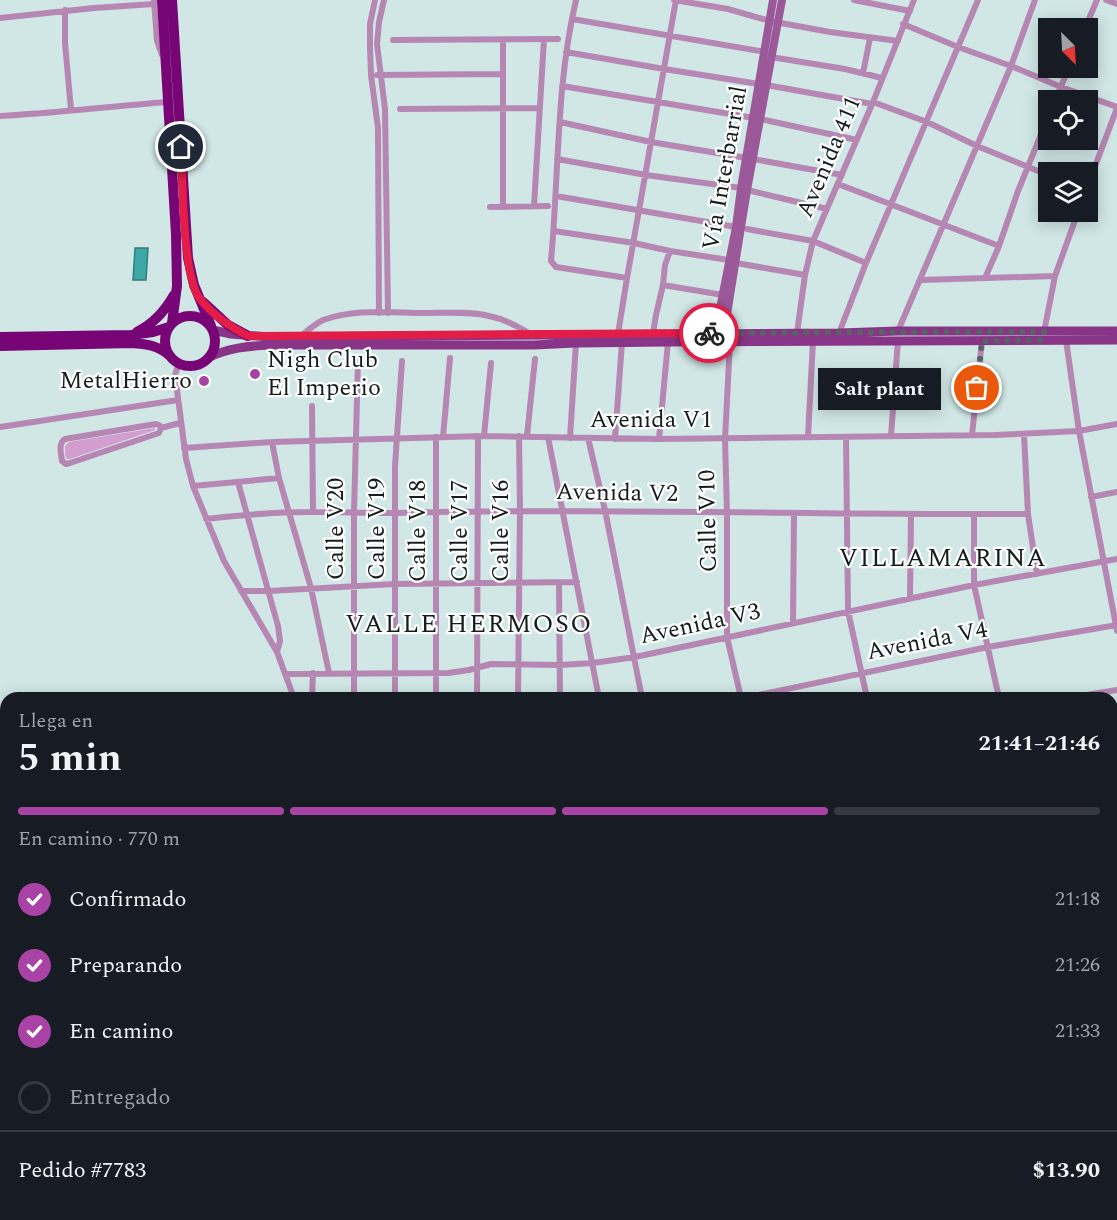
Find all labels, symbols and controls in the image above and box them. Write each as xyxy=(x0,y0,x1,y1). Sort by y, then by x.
north arrow xyxy=(1038,18,1098,78)
map controls xyxy=(1038,18,1098,222)
street label: Vía Interbarrial xyxy=(693,83,757,253)
button: locate xyxy=(1038,90,1098,150)
street label: Avenida 411 xyxy=(787,91,871,223)
pin xyxy=(155,121,206,172)
icon: home xyxy=(164,130,197,163)
button: layers xyxy=(1038,162,1098,222)
courier xyxy=(679,303,739,363)
icon: bike xyxy=(693,317,726,350)
place label: Nigh Club El Imperio xyxy=(267,342,381,406)
pin xyxy=(951,362,1002,413)
place label: MetalHierro xyxy=(60,363,192,399)
marker: Nigh Club El Imperio xyxy=(248,367,262,381)
callout: Salt plant xyxy=(818,367,941,409)
icon: bag xyxy=(960,371,993,404)
marker: MetalHierro xyxy=(197,374,211,388)
text: Salt plant xyxy=(835,374,924,404)
street label: Avenida V1 xyxy=(590,402,712,438)
street label: Calle V10 xyxy=(689,469,727,573)
street label: Avenida V2 xyxy=(555,474,679,512)
street label: Calle V20 xyxy=(318,478,354,580)
street label: Calle V19 xyxy=(359,478,395,580)
street label: Calle V18 xyxy=(400,480,436,582)
street label: Calle V17 xyxy=(442,480,478,582)
street label: Calle V16 xyxy=(483,480,519,582)
district label: VILLAMARINA xyxy=(839,538,1047,578)
street label: Avenida V3 xyxy=(636,594,764,654)
district label: VALLE HERMOSO xyxy=(345,604,593,644)
street label: Avenida V4 xyxy=(863,612,991,670)
text: Llega en xyxy=(18,706,93,736)
text: 21:41–21:46 xyxy=(978,727,1100,760)
text: 5 min xyxy=(18,729,122,788)
text: En camino · 770 m xyxy=(18,824,180,854)
icon: check xyxy=(18,883,51,916)
text: Confirmado xyxy=(69,883,186,916)
text: 21:18 xyxy=(1055,884,1100,914)
icon: check xyxy=(18,949,51,982)
text: Preparando xyxy=(69,949,182,982)
text: 21:26 xyxy=(1055,950,1100,980)
icon: check xyxy=(18,1015,51,1048)
text: En camino xyxy=(69,1015,173,1048)
text: 21:33 xyxy=(1055,1016,1100,1046)
text: Entregado xyxy=(69,1081,170,1114)
text: Pedido #7783 xyxy=(18,1154,146,1187)
text: $13.90 xyxy=(1032,1154,1100,1187)

